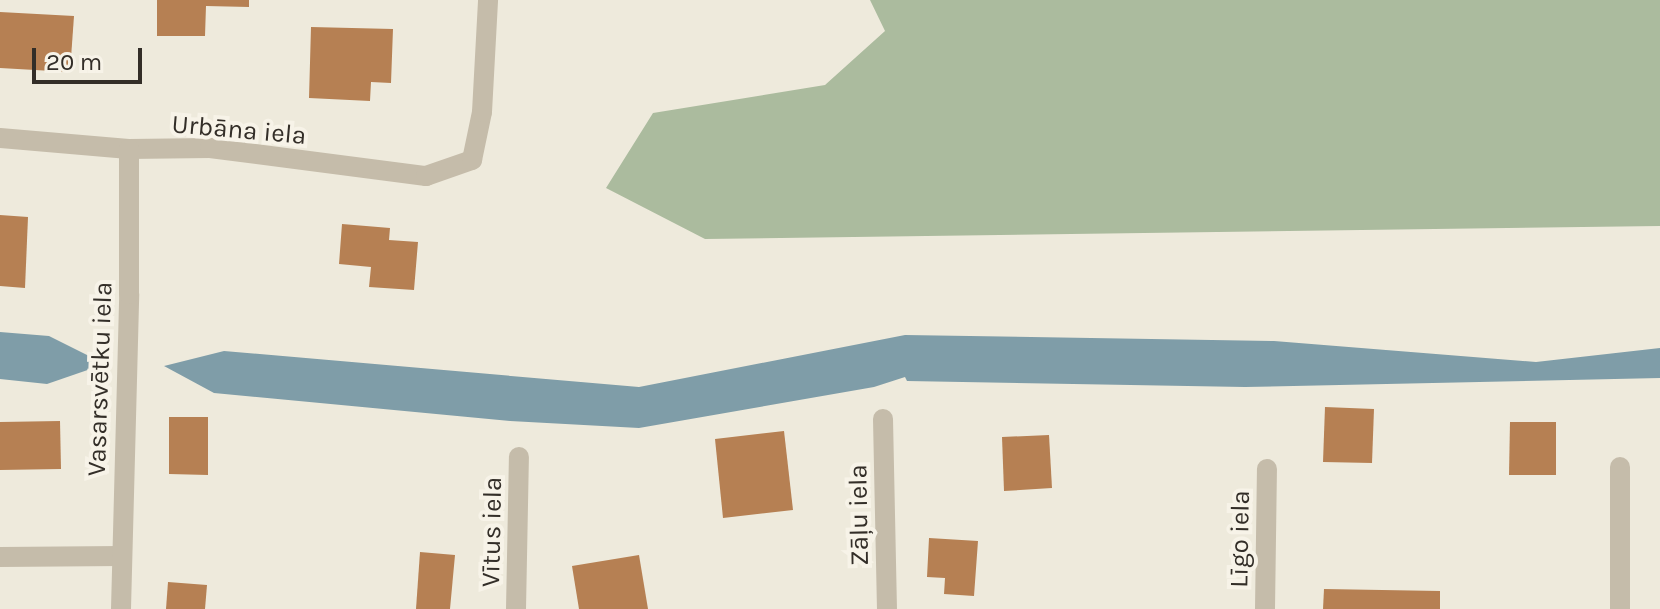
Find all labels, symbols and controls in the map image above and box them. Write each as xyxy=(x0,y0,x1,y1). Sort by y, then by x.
scale bar xyxy=(36,32,146,82)
text: 20 m xyxy=(46,48,102,76)
street label: Urbāna iela xyxy=(170,109,308,151)
street label: Vasarsvētku iela xyxy=(81,281,119,477)
street label: Zāļu iela xyxy=(843,464,875,566)
street label: Vītus iela xyxy=(475,477,509,587)
street label: Līgo iela xyxy=(1224,490,1256,588)

